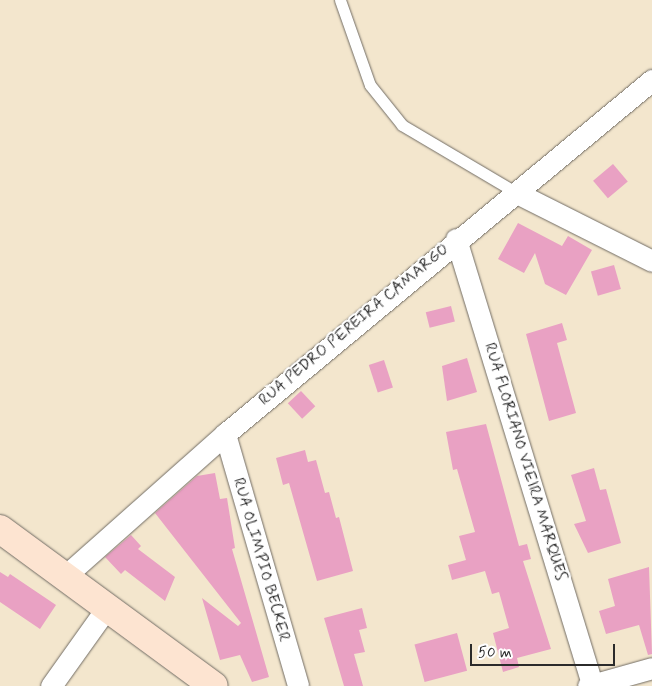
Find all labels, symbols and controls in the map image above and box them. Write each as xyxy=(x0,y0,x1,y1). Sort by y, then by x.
street label: RUA PEDRO PEREIRA CAMARGO xyxy=(257,241,451,409)
street label: RUA FLORIANO VIEIRA MARQUES xyxy=(479,339,571,585)
street label: RUA OLIMPIO BECKER xyxy=(229,477,293,643)
scale bar xyxy=(472,634,617,666)
text: 50 m xyxy=(478,643,512,663)

